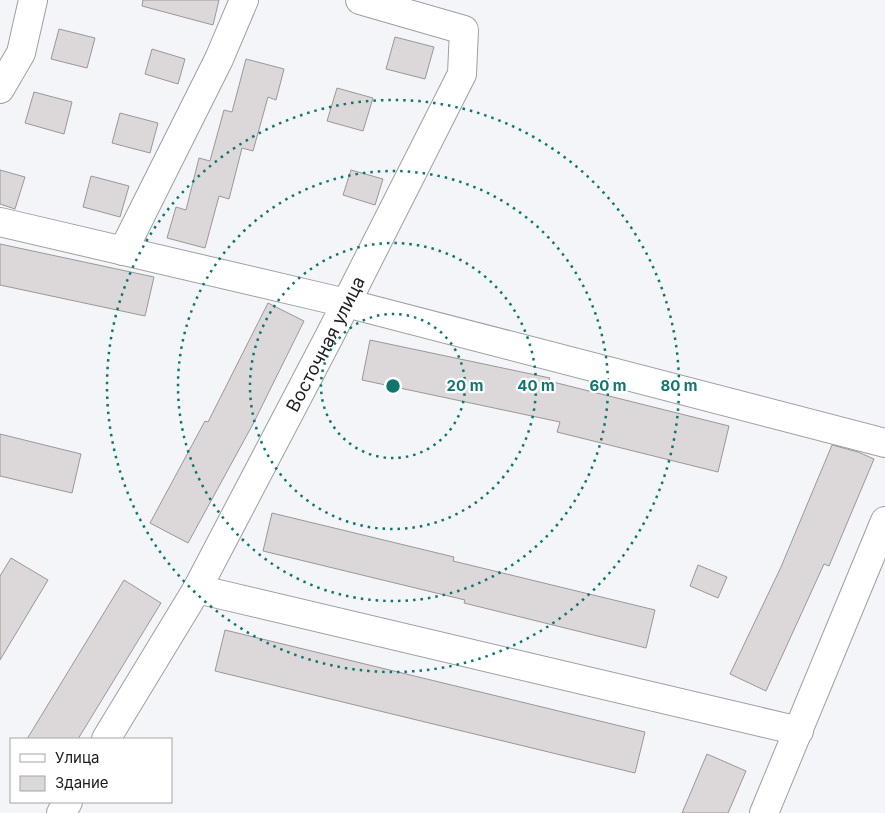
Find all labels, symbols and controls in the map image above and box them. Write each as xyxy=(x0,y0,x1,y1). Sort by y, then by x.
street label: Восточная улица xyxy=(281,273,368,415)
text: 20 m xyxy=(447,376,483,395)
text: 40 m xyxy=(517,376,555,395)
text: 60 m xyxy=(589,376,627,395)
text: 80 m xyxy=(660,376,698,395)
centre of rings xyxy=(384,377,402,395)
legend xyxy=(10,738,172,803)
text: Улица xyxy=(55,748,99,767)
text: Здание xyxy=(55,773,109,792)

